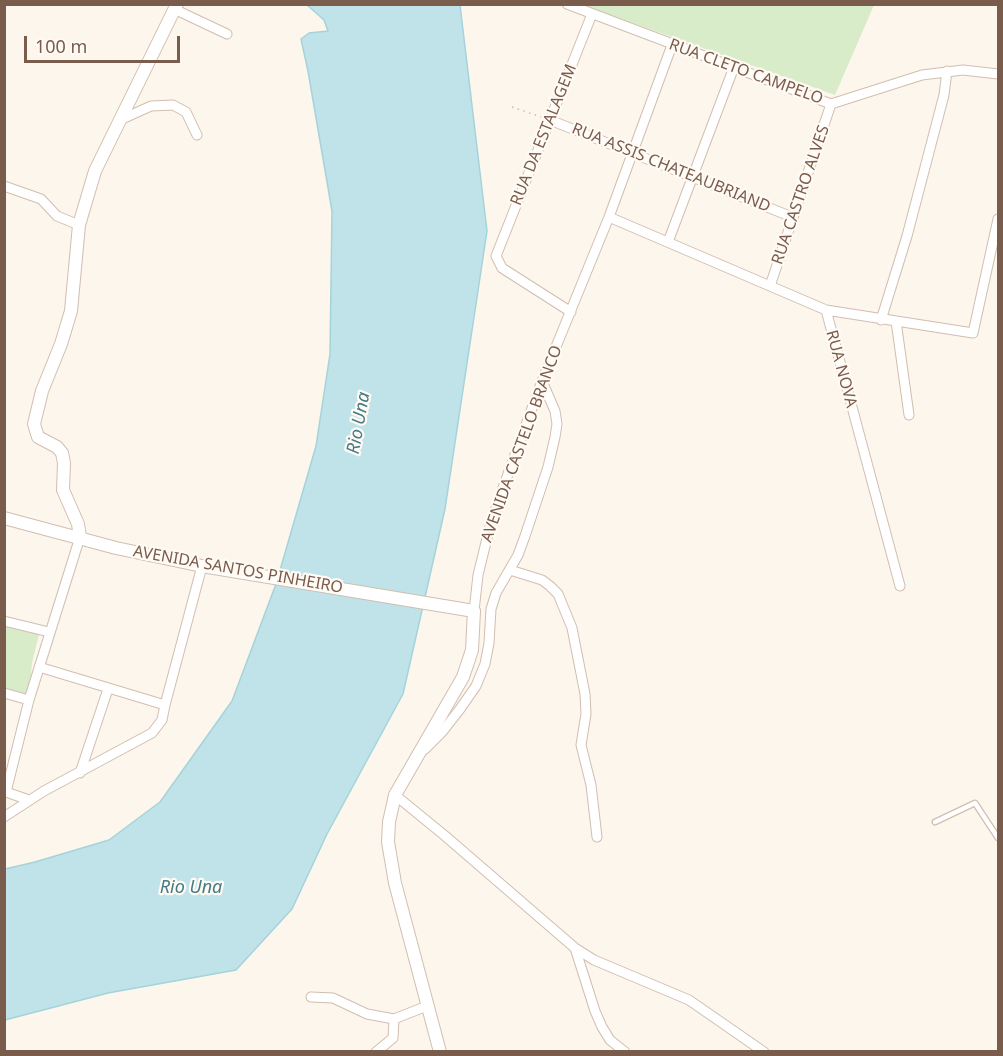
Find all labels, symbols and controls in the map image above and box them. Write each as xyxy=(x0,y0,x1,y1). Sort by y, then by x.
scale bar xyxy=(27,24,183,62)
text: 100 m xyxy=(35,34,87,58)
street label: RUA CLETO CAMPELO xyxy=(666,35,826,109)
street label: RUA DA ESTALAGEM xyxy=(507,62,581,208)
street label: RUA ASSIS CHATEAUBRIAND xyxy=(569,119,773,217)
street label: RUA CASTRO ALVES xyxy=(768,123,834,267)
street label: RUA NOVA xyxy=(821,328,861,410)
street label: AVENIDA CASTELO BRANCO xyxy=(477,343,567,545)
water label: Rio Una xyxy=(343,390,375,456)
street label: AVENIDA SANTOS PINHEIRO xyxy=(132,542,344,598)
water label: Rio Una xyxy=(160,877,222,899)

